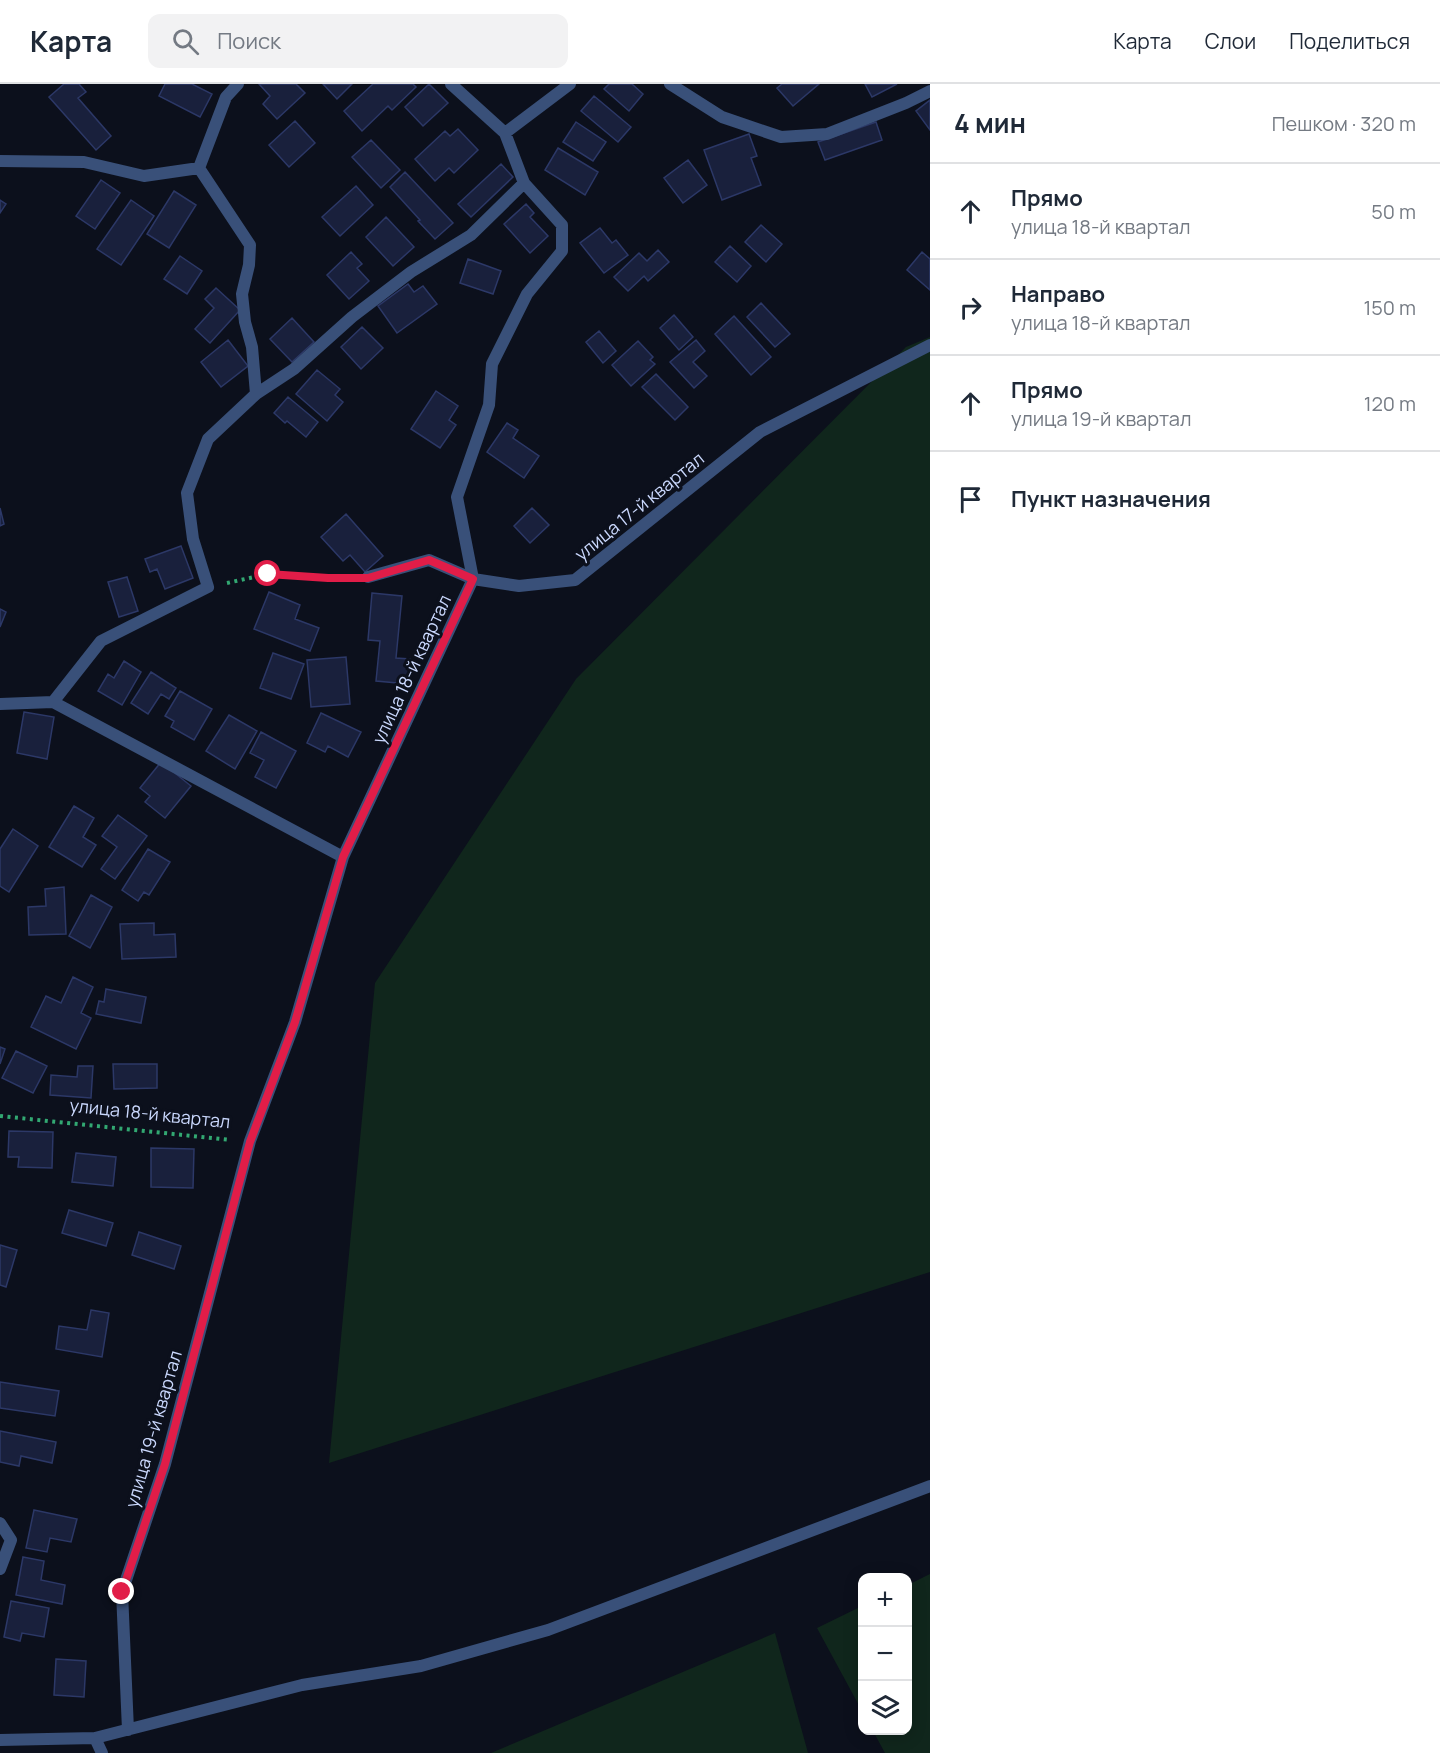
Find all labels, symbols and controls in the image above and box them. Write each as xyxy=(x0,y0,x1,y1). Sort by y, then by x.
search box xyxy=(148,14,568,68)
text: Карта xyxy=(30,22,112,60)
icon: search xyxy=(169,25,202,58)
text: Поиск xyxy=(217,26,281,56)
text: Карта xyxy=(1113,27,1172,55)
text: Слои xyxy=(1205,27,1256,55)
text: Поделиться xyxy=(1289,27,1410,55)
text: 4 мин xyxy=(954,105,1026,141)
text: Пешком · 320 m xyxy=(1272,110,1416,137)
text: Прямо xyxy=(1011,183,1083,213)
icon: ahead xyxy=(954,195,987,228)
text: 50 m xyxy=(1371,198,1416,225)
text: улица 18-й квартал xyxy=(1011,213,1191,240)
text: Направо xyxy=(1011,279,1105,309)
icon: right xyxy=(954,291,987,324)
text: 150 m xyxy=(1363,294,1416,321)
text: улица 18-й квартал xyxy=(1011,309,1191,336)
text: Прямо xyxy=(1011,375,1083,405)
icon: ahead xyxy=(954,387,987,420)
text: 120 m xyxy=(1364,390,1416,417)
text: улица 19-й квартал xyxy=(1011,405,1191,432)
street label: улица 17-й квартал xyxy=(569,446,709,566)
icon: arrive xyxy=(954,483,987,516)
text: Пункт назначения xyxy=(1011,484,1211,514)
route start xyxy=(254,560,280,586)
street label: улица 18-й квартал xyxy=(366,591,456,747)
street label: улица 18-й квартал xyxy=(68,1093,232,1133)
street label: улица 19-й квартал xyxy=(119,1348,187,1510)
map controls xyxy=(858,1573,912,1735)
button: + xyxy=(858,1573,912,1627)
route end xyxy=(108,1578,134,1604)
button: − xyxy=(858,1627,912,1681)
button: layers xyxy=(858,1681,912,1735)

